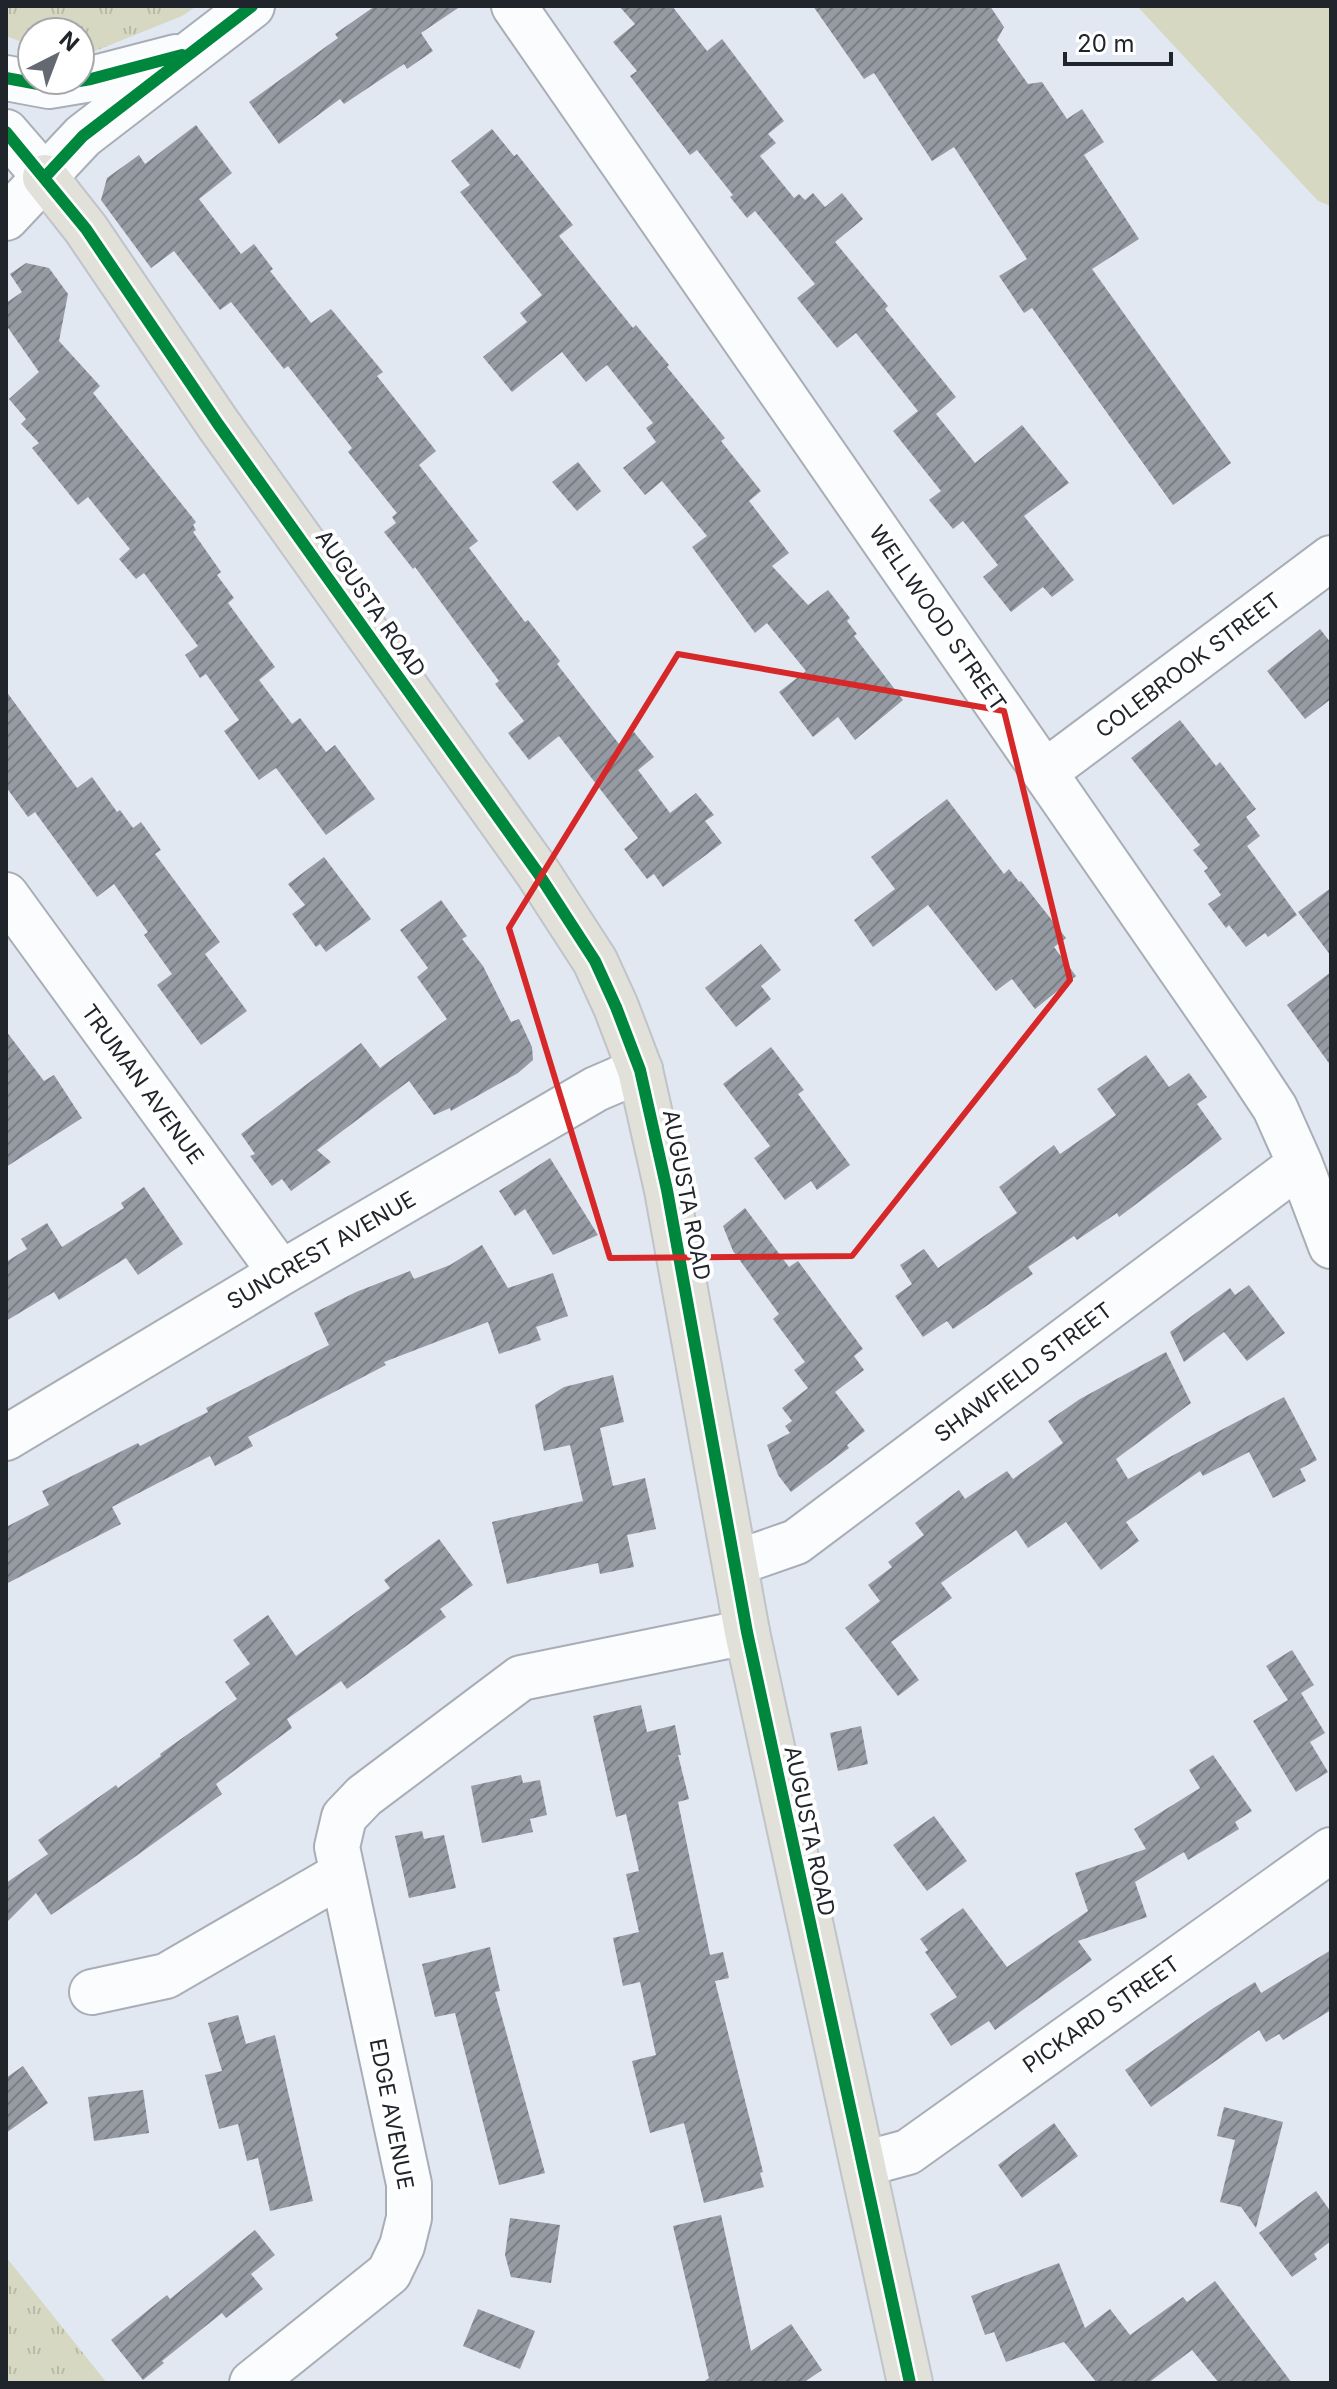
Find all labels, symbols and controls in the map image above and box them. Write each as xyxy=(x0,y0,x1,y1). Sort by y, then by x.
north arrow xyxy=(16,16,96,96)
scale bar xyxy=(1065,16,1171,66)
text: N xyxy=(54,26,84,56)
text: 20 m xyxy=(1077,29,1135,58)
street label: WELLWOOD STREET xyxy=(864,520,1012,716)
street label: AUGUSTA ROAD xyxy=(311,525,431,681)
street label: COLEBROOK STREET xyxy=(1090,587,1286,743)
street label: TRUMAN AVENUE xyxy=(76,999,210,1169)
street label: AUGUSTA ROAD xyxy=(658,1108,716,1282)
street label: SUNCREST AVENUE xyxy=(222,1185,420,1315)
street label: SHAWFIELD STREET xyxy=(929,1297,1117,1447)
street label: AUGUSTA ROAD xyxy=(779,1744,841,1918)
street label: PICKARD STREET xyxy=(1018,1950,1184,2078)
street label: EDGE AVENUE xyxy=(365,2036,419,2192)

